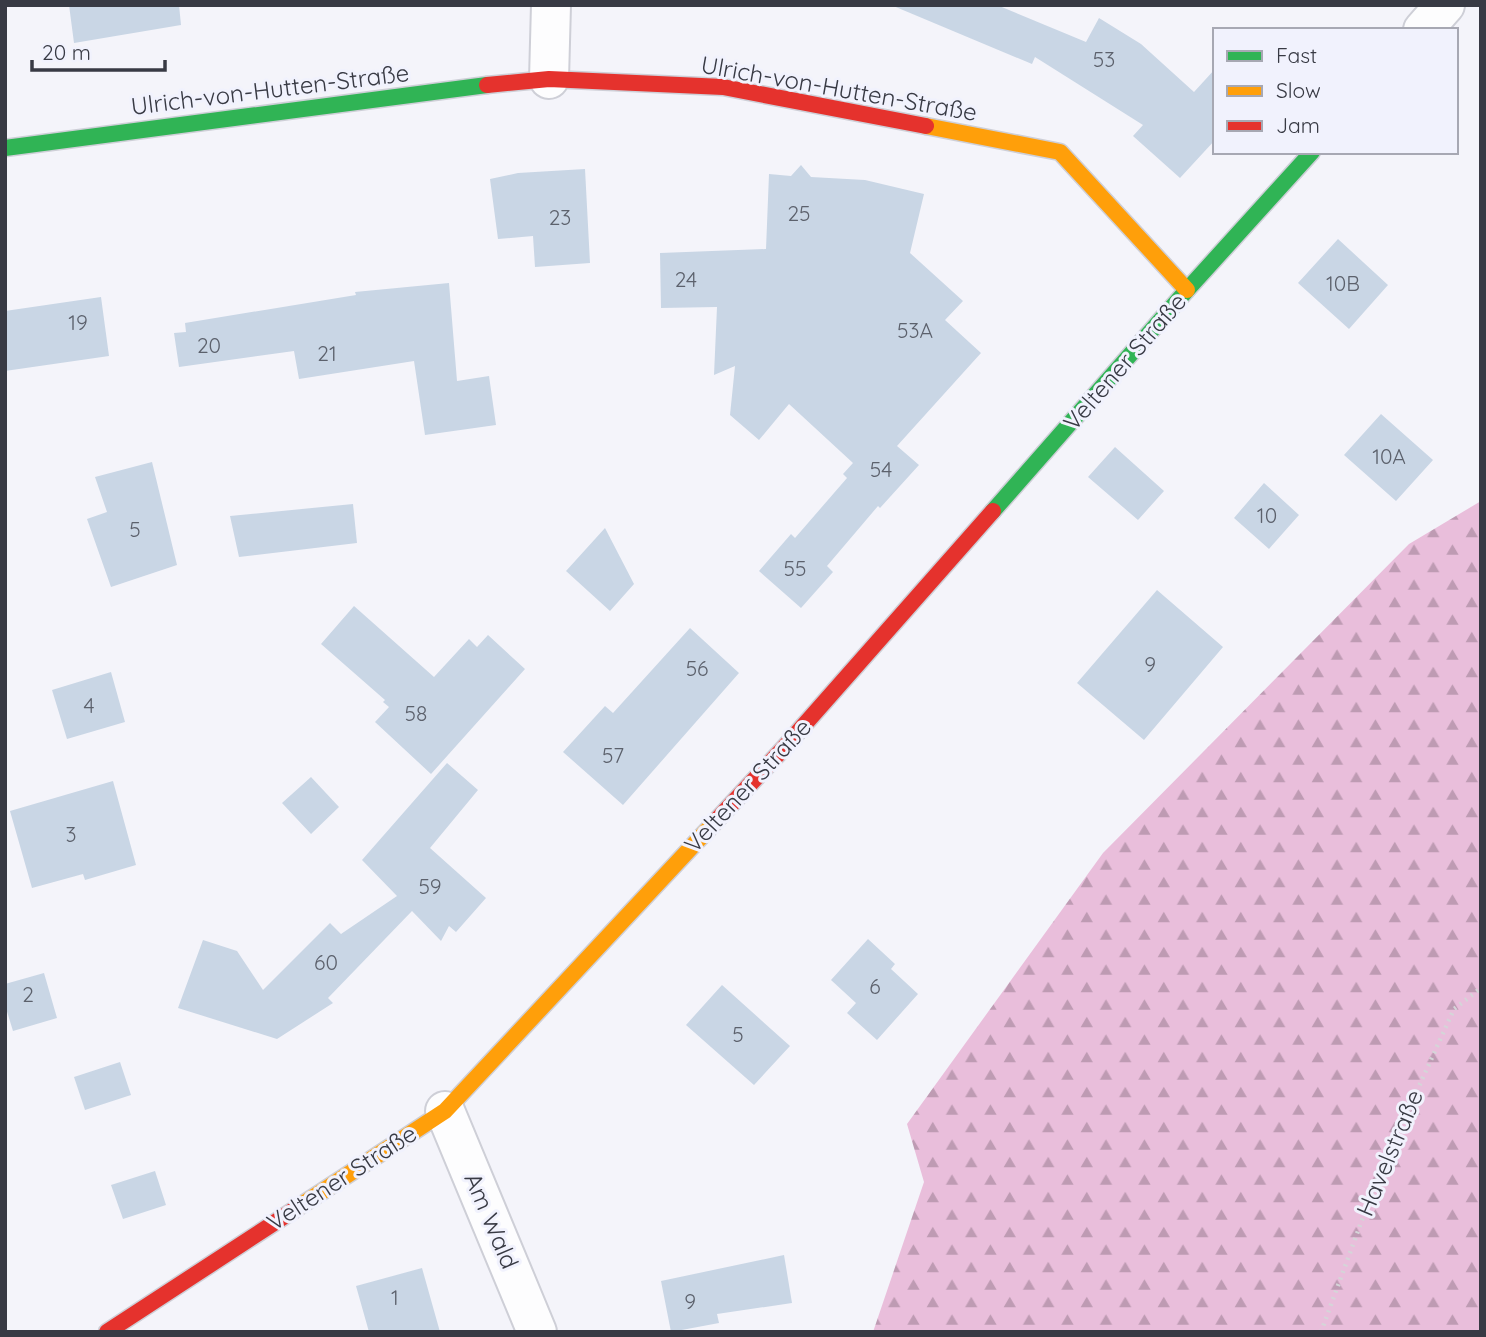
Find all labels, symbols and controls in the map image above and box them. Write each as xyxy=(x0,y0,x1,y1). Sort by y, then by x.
scale bar xyxy=(32,28,164,72)
legend xyxy=(1213,28,1458,154)
text: 20 m xyxy=(42,39,91,65)
text: Fast xyxy=(1276,42,1317,68)
house number: 53 xyxy=(1093,46,1115,72)
street label: Ulrich-von-Hutten-Straße xyxy=(699,49,980,127)
street label: Ulrich-von-Hutten-Straße xyxy=(129,57,411,121)
text: Slow xyxy=(1276,77,1321,103)
text: Jam xyxy=(1276,112,1320,138)
house number: 25 xyxy=(787,200,811,226)
house number: 23 xyxy=(549,204,571,230)
house number: 24 xyxy=(675,266,697,292)
house number: 10B xyxy=(1326,270,1360,296)
street label: Veltener Straße xyxy=(1056,286,1192,436)
house number: 19 xyxy=(68,309,88,335)
house number: 53A xyxy=(897,317,933,343)
house number: 20 xyxy=(197,332,221,358)
house number: 21 xyxy=(317,340,337,366)
house number: 10A xyxy=(1372,443,1406,469)
house number: 54 xyxy=(870,456,892,482)
house number: 10 xyxy=(1257,502,1277,528)
house number: 5 xyxy=(129,516,141,542)
house number: 55 xyxy=(784,555,806,581)
house number: 9 xyxy=(1144,651,1156,677)
house number: 56 xyxy=(686,655,708,681)
house number: 4 xyxy=(83,692,95,718)
house number: 58 xyxy=(405,700,427,726)
street label: Veltener Straße xyxy=(677,712,817,859)
house number: 57 xyxy=(602,742,624,768)
house number: 3 xyxy=(65,821,77,847)
house number: 59 xyxy=(418,873,442,899)
house number: 60 xyxy=(314,949,338,975)
house number: 6 xyxy=(869,973,881,999)
house number: 2 xyxy=(22,981,34,1007)
house number: 5 xyxy=(732,1021,744,1047)
street label: Havelstraße xyxy=(1349,1085,1429,1220)
street label: Veltener Straße xyxy=(261,1118,422,1237)
street label: Am Wald xyxy=(458,1168,526,1273)
house number: 1 xyxy=(391,1284,399,1310)
house number: 9 xyxy=(684,1288,696,1314)

